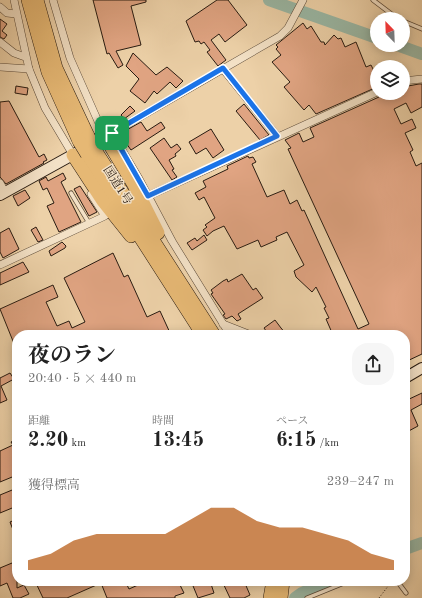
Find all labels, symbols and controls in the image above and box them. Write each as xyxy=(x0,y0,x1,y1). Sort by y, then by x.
north arrow xyxy=(370,12,410,52)
map controls xyxy=(370,12,410,100)
button: layers xyxy=(370,60,410,100)
pin xyxy=(95,116,129,150)
icon: arrive xyxy=(101,122,123,144)
street label: 国道1号 xyxy=(100,163,136,207)
button: share xyxy=(352,343,394,385)
text: 夜のラン xyxy=(28,345,116,367)
text: 20:40 · 5 × 440 m xyxy=(28,372,136,385)
text: 距離 xyxy=(28,416,50,427)
text: 時間 xyxy=(152,416,174,427)
text: ペース xyxy=(276,416,308,427)
text: 2.20 xyxy=(28,431,68,451)
text: 13:45 xyxy=(152,431,204,451)
text: 6:15 xyxy=(276,431,316,451)
text: km xyxy=(68,438,86,449)
text: /km xyxy=(316,438,339,449)
text: 239–247 m xyxy=(327,475,394,488)
text: 獲得標高 xyxy=(28,479,80,492)

